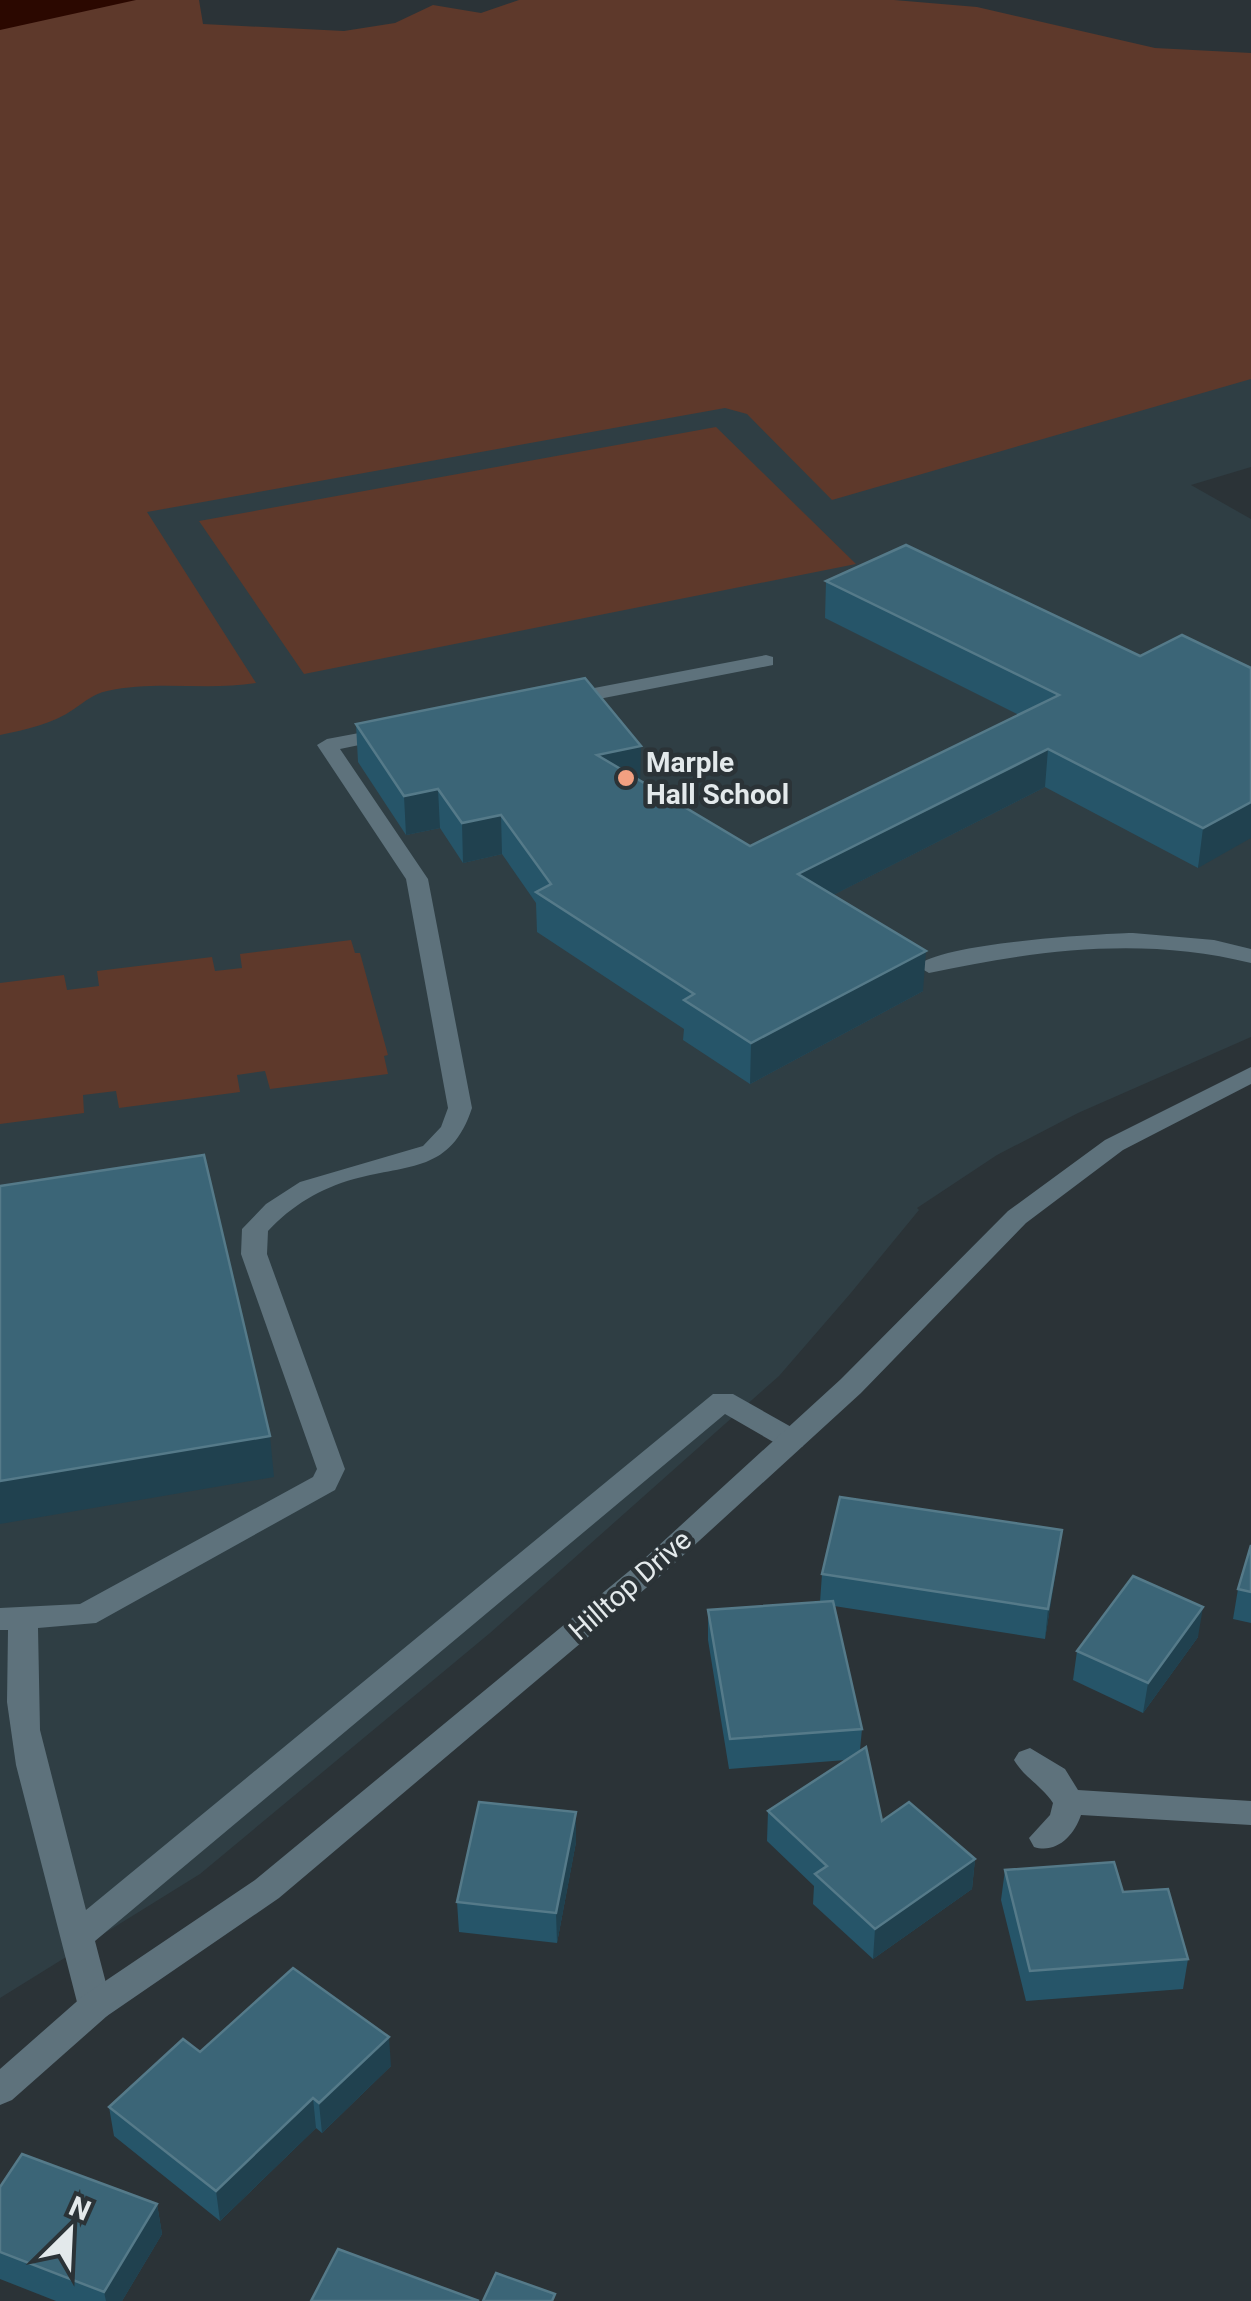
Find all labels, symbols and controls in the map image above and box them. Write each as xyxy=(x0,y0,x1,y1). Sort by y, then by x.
place label: Marple Hall School xyxy=(646,746,789,811)
marker: Marple Hall School xyxy=(615,767,637,789)
street label: Hilltop Drive xyxy=(562,1523,698,1647)
north arrow xyxy=(20,2181,120,2281)
text: N xyxy=(64,2190,96,2228)

